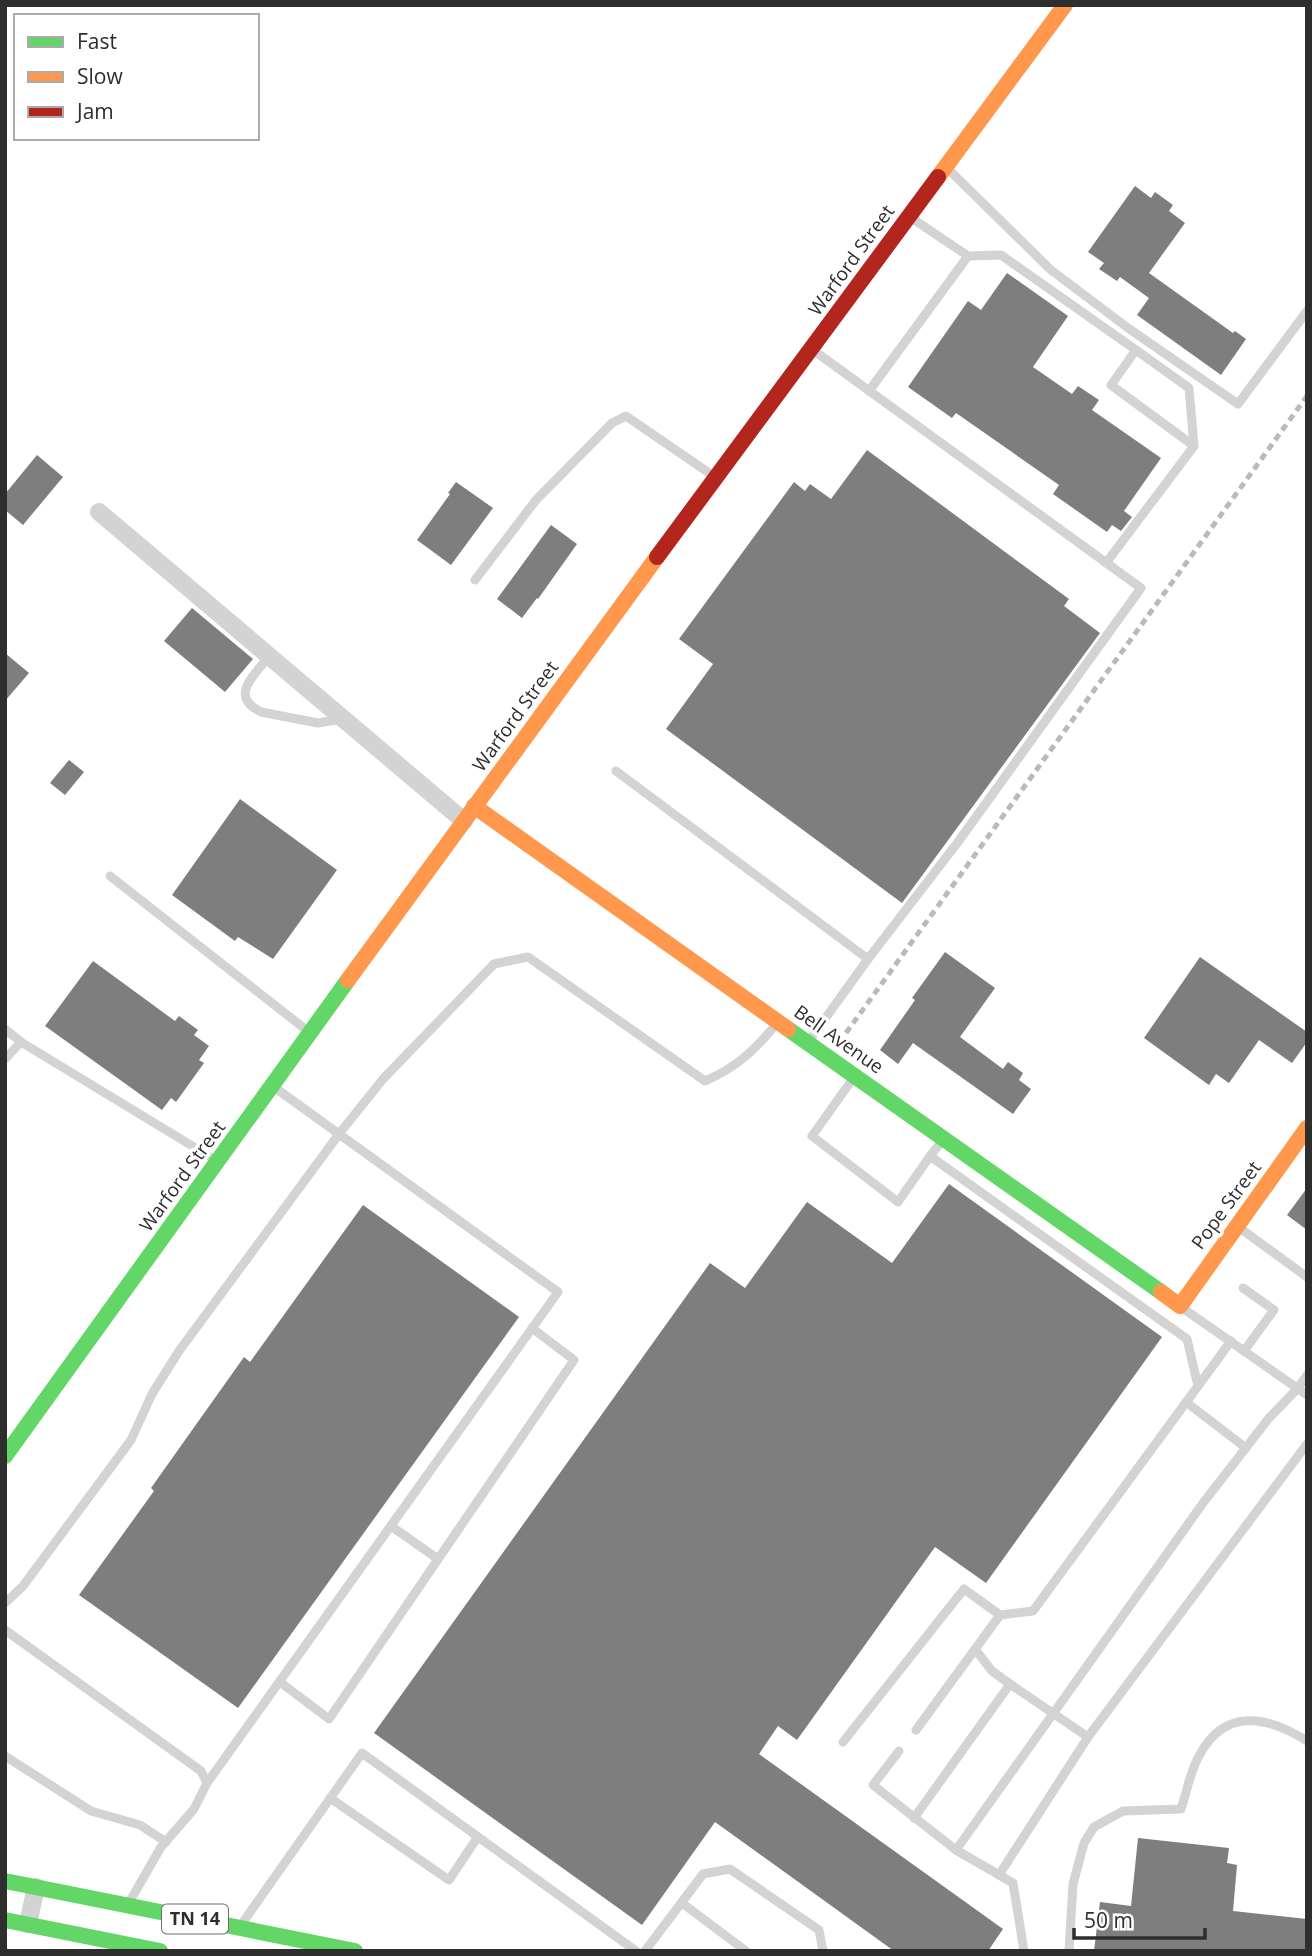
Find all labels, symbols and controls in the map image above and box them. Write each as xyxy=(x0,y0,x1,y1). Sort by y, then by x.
legend xyxy=(14,14,259,140)
text: Fast xyxy=(77,27,117,55)
text: Slow xyxy=(77,62,123,90)
text: Jam xyxy=(75,97,114,125)
street label: Warford Street xyxy=(802,199,900,321)
street label: Warford Street xyxy=(466,655,564,777)
street label: Bell Avenue xyxy=(789,999,889,1079)
street label: Warford Street xyxy=(133,1115,231,1237)
street label: Pope Street xyxy=(1185,1155,1267,1254)
scale bar xyxy=(1074,1896,1205,1940)
road number: TN 14 xyxy=(162,1905,228,1934)
text: 50 m xyxy=(1084,1906,1133,1934)

